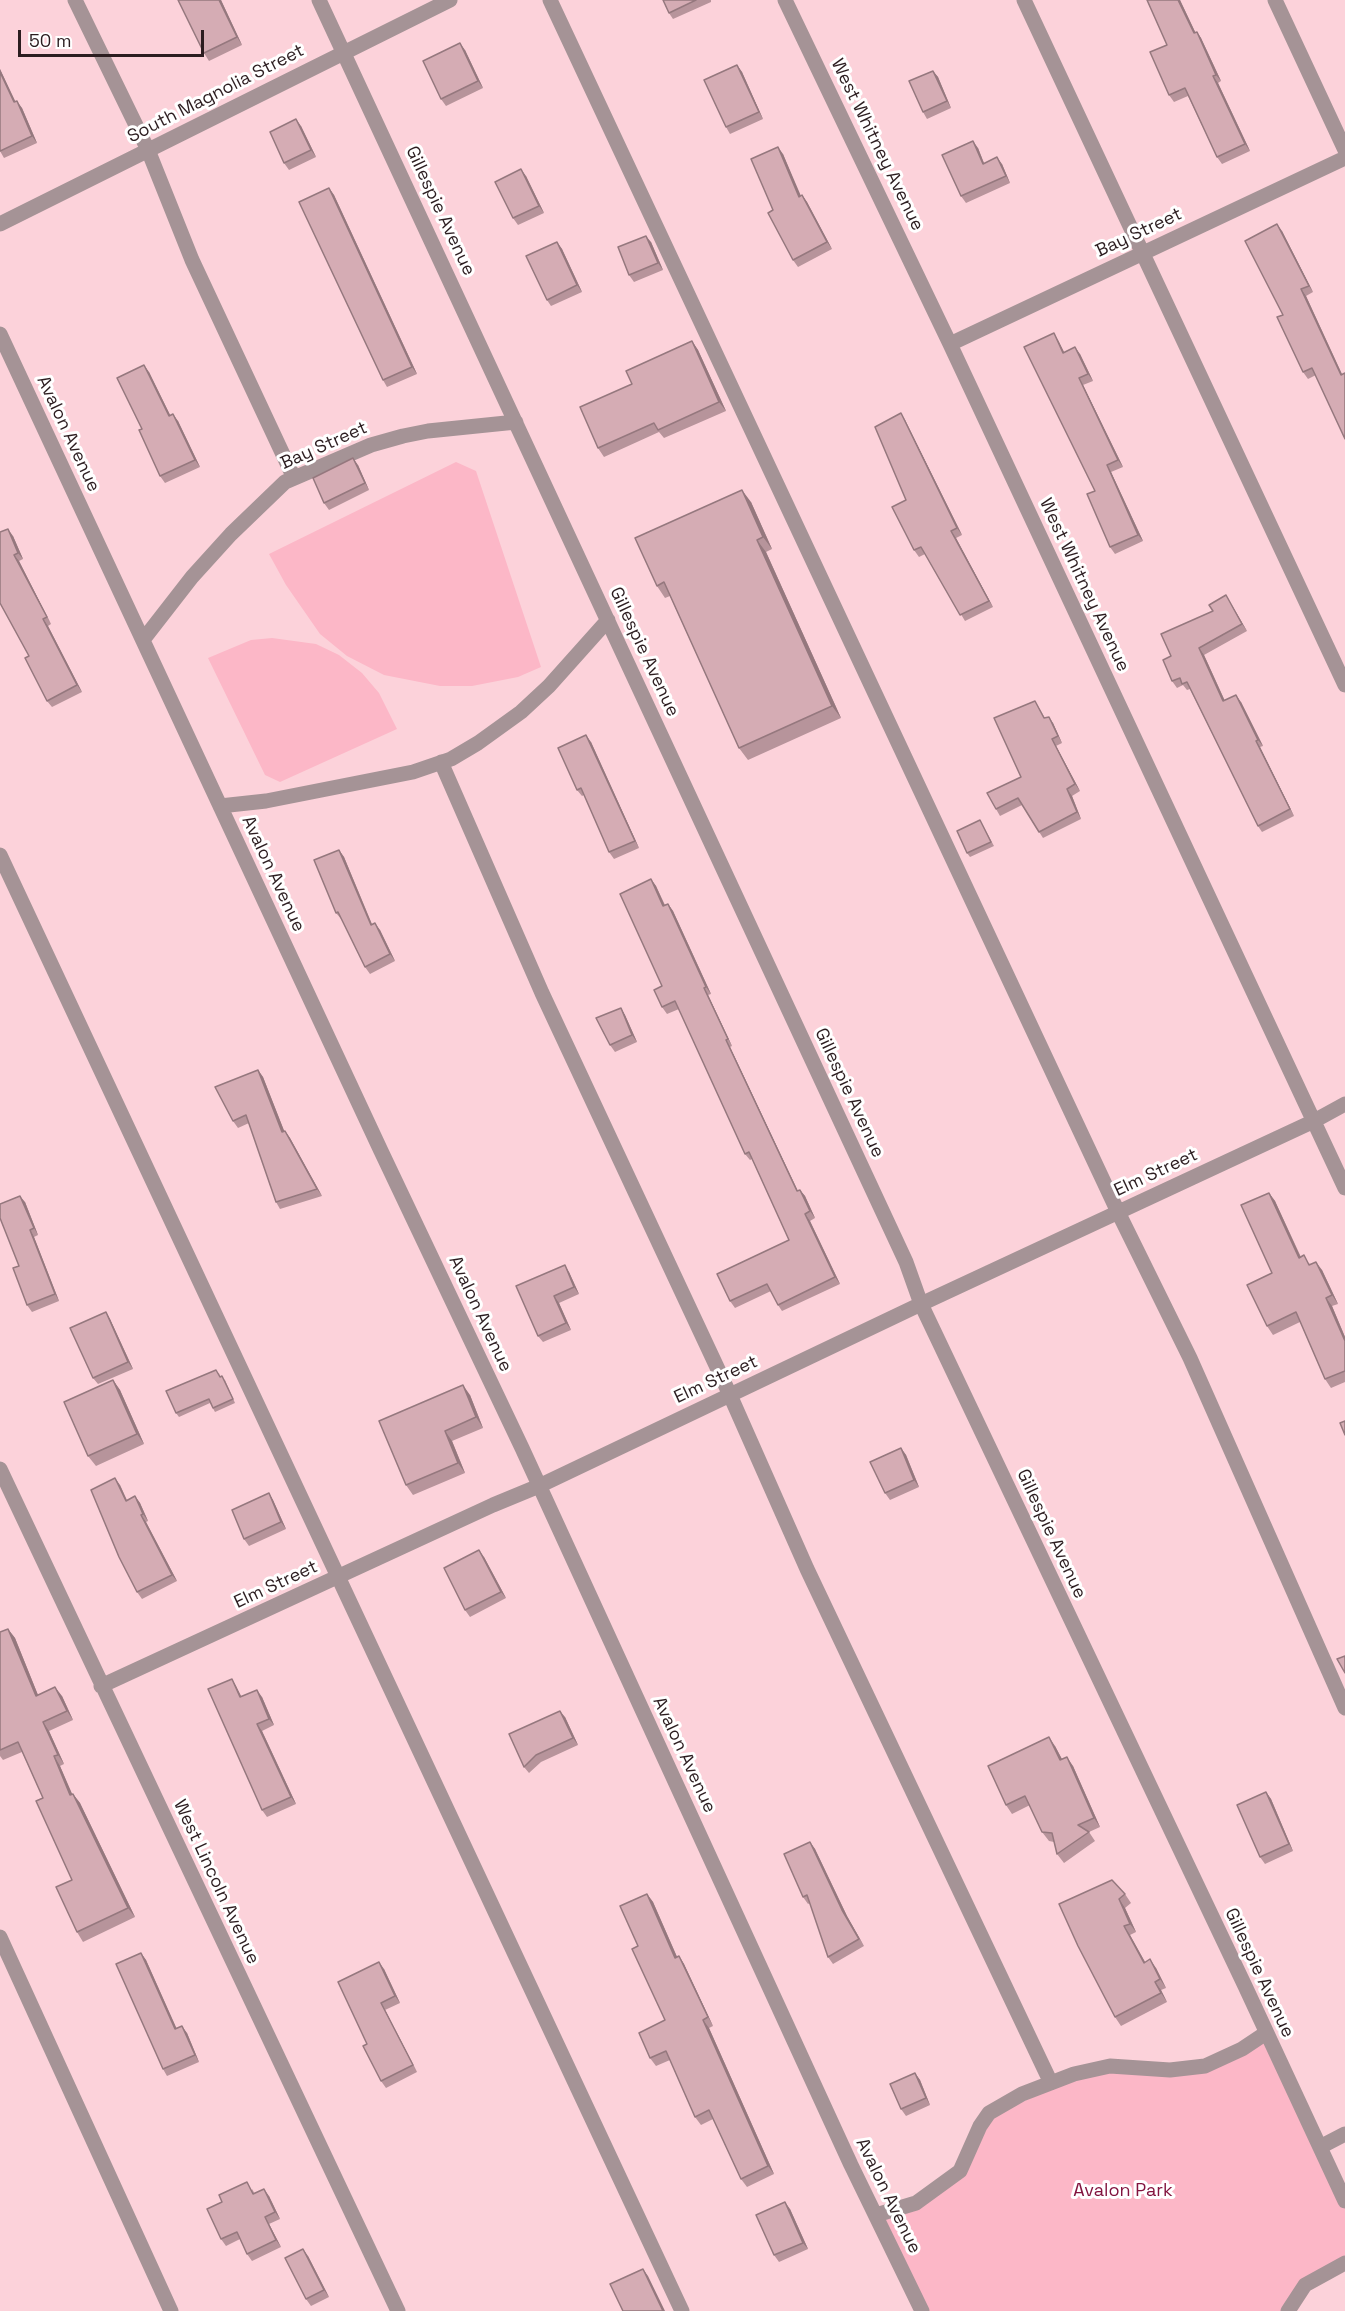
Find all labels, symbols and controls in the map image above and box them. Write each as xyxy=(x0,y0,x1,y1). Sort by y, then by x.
scale bar xyxy=(21,18,207,56)
text: 50 m xyxy=(29,29,71,52)
street label: South Magnolia Street xyxy=(124,40,308,148)
street label: West Whitney Avenue xyxy=(826,55,928,235)
street label: Gillespie Avenue xyxy=(401,143,479,279)
street label: Bay Street xyxy=(1092,204,1186,262)
street label: Avalon Avenue xyxy=(32,373,104,495)
street label: Bay Street xyxy=(277,417,371,475)
street label: West Whitney Avenue xyxy=(1034,495,1134,675)
street label: Gillespie Avenue xyxy=(605,584,683,720)
street label: Avalon Avenue xyxy=(237,813,309,935)
street label: Gillespie Avenue xyxy=(810,1025,888,1161)
street label: Elm Street xyxy=(1111,1144,1201,1202)
street label: Avalon Avenue xyxy=(444,1253,516,1375)
street label: Elm Street xyxy=(671,1351,761,1409)
street label: Gillespie Avenue xyxy=(1012,1466,1090,1602)
street label: Elm Street xyxy=(231,1556,321,1614)
street label: Avalon Avenue xyxy=(648,1694,720,1816)
street label: West Lincoln Avenue xyxy=(168,1796,264,1968)
street label: Gillespie Avenue xyxy=(1220,1905,1298,2041)
street label: Avalon Avenue xyxy=(851,2135,925,2257)
park label: Avalon Park xyxy=(1073,2180,1173,2202)

